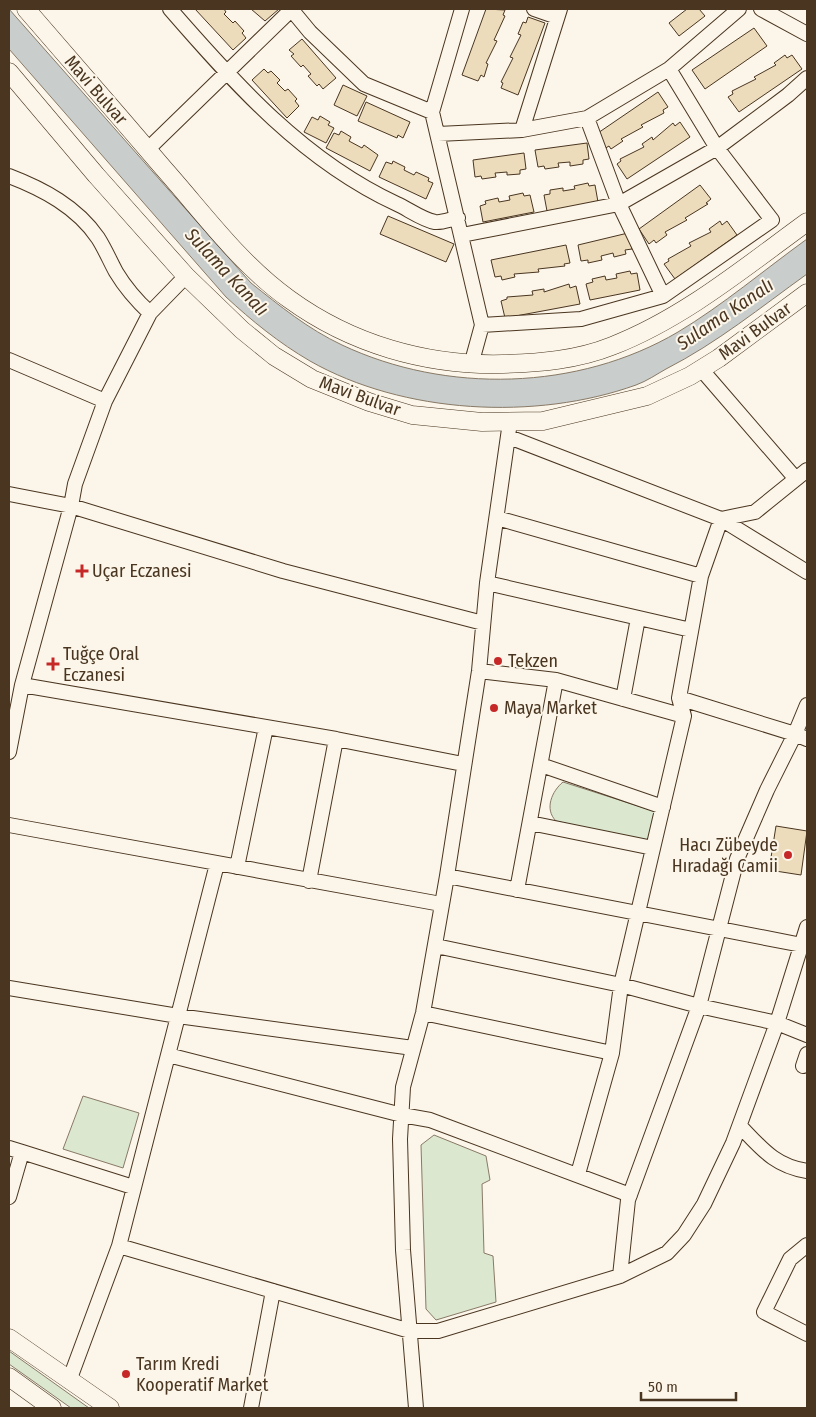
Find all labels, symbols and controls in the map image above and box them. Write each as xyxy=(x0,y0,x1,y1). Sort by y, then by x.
street label: Mavi Bulvar xyxy=(60,51,133,130)
water label: Sulama Kanalı xyxy=(180,223,274,321)
water label: Sulama Kanalı xyxy=(671,273,778,355)
street label: Mavi Bulvar xyxy=(714,297,796,365)
street label: Mavi Bulvar xyxy=(316,371,404,421)
place label: Uçar Eczanesi xyxy=(92,560,192,582)
marker: Uçar Eczanesi xyxy=(76,565,88,577)
place label: Tuğçe Oral Eczanesi xyxy=(63,643,139,686)
place label: Tekzen xyxy=(508,650,558,672)
marker: Tekzen xyxy=(492,655,504,667)
marker: Tuğçe Oral Eczanesi xyxy=(47,658,59,670)
place label: Maya Market xyxy=(504,697,597,719)
marker: Maya Market xyxy=(488,702,500,714)
place label: Hacı Zübeyde Hıradağı Camii xyxy=(672,834,778,877)
marker: Hacı Zübeyde Hıradağı Camii xyxy=(782,849,794,861)
place label: Tarım Kredi Kooperatif Market xyxy=(136,1353,268,1396)
marker: Tarım Kredi Kooperatif Market xyxy=(120,1368,132,1380)
scale bar xyxy=(641,1370,736,1402)
text: 50 m xyxy=(648,1378,678,1396)

